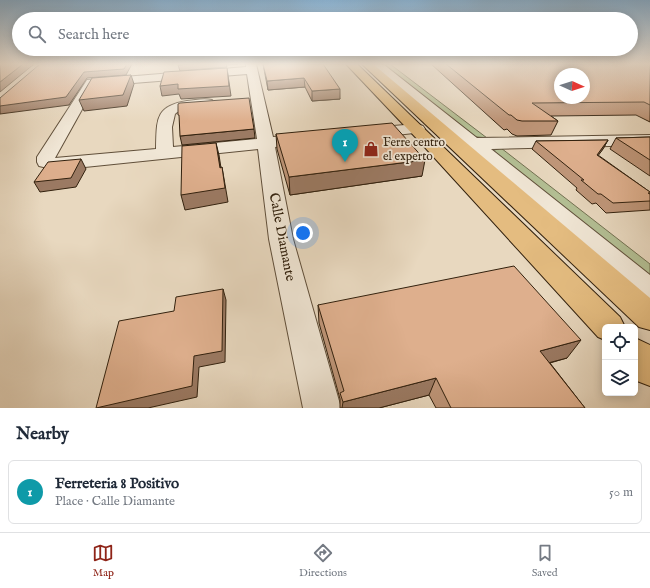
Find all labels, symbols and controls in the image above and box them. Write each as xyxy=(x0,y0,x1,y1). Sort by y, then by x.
search box xyxy=(12,12,638,56)
icon: search xyxy=(26,23,48,45)
text: Search here xyxy=(58,25,129,44)
north arrow xyxy=(554,68,590,104)
pin: 1 xyxy=(332,129,358,162)
place label: Ferre centro el experto xyxy=(383,135,446,165)
shop icon: Ferre centro el experto xyxy=(362,140,380,158)
street label: Calle Diamante xyxy=(265,191,300,283)
your location xyxy=(293,223,313,243)
map controls xyxy=(602,324,638,396)
button: locate xyxy=(602,324,638,360)
button: layers xyxy=(602,360,638,396)
text: Nearby xyxy=(16,424,69,445)
text: Ferreteria 8 Positivo xyxy=(55,474,179,493)
text: 1 xyxy=(28,484,32,501)
text: 50 m xyxy=(609,484,633,501)
text: Place · Calle Diamante xyxy=(55,493,175,510)
tab: Map xyxy=(92,542,114,580)
tab: Directions xyxy=(299,542,347,580)
tab: Saved xyxy=(532,542,558,580)

